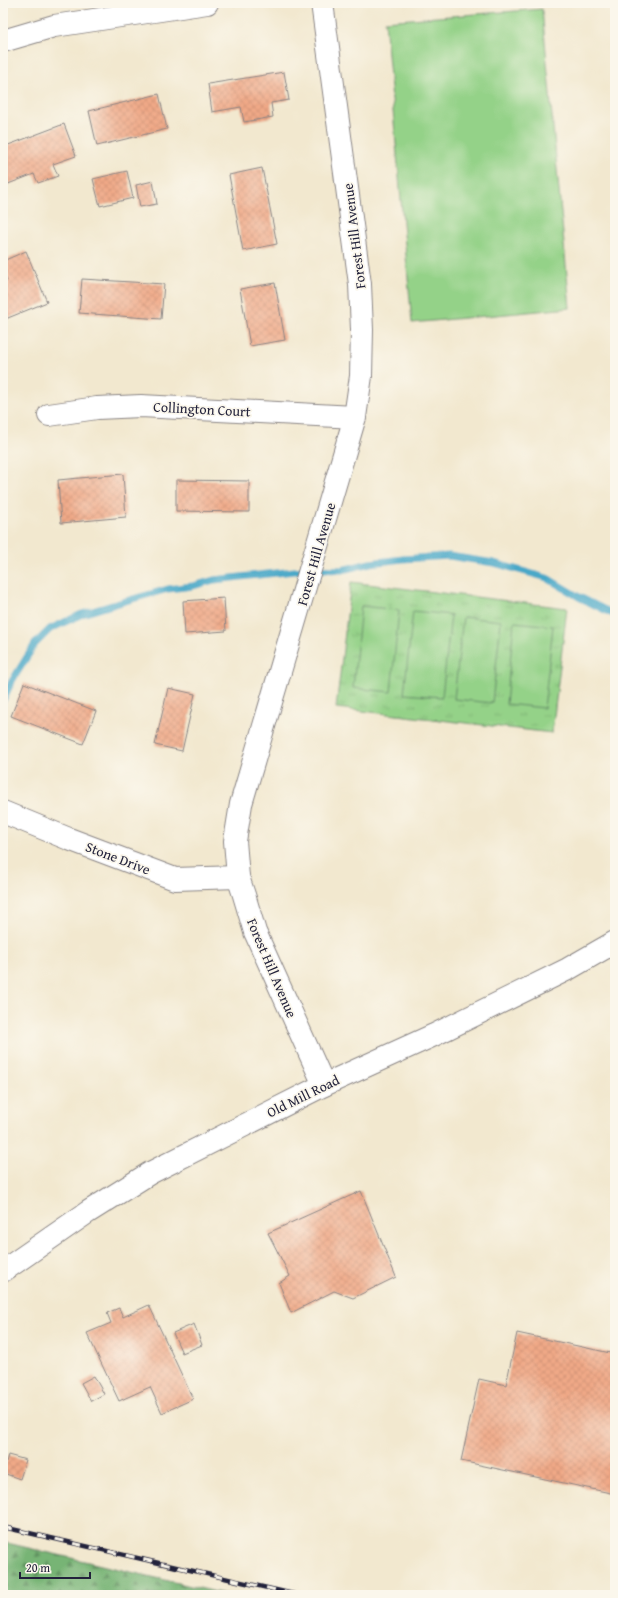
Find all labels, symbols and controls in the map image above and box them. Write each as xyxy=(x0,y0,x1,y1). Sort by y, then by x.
street label: Forest Hill Avenue xyxy=(338,182,370,290)
street label: Collington Court xyxy=(153,396,251,422)
street label: Forest Hill Avenue xyxy=(292,500,340,608)
street label: Stone Drive xyxy=(83,837,154,880)
street label: Forest Hill Avenue xyxy=(242,915,302,1021)
street label: Old Mill Road xyxy=(263,1070,343,1122)
scale bar xyxy=(20,1554,90,1580)
text: 20 m xyxy=(26,1559,50,1576)

